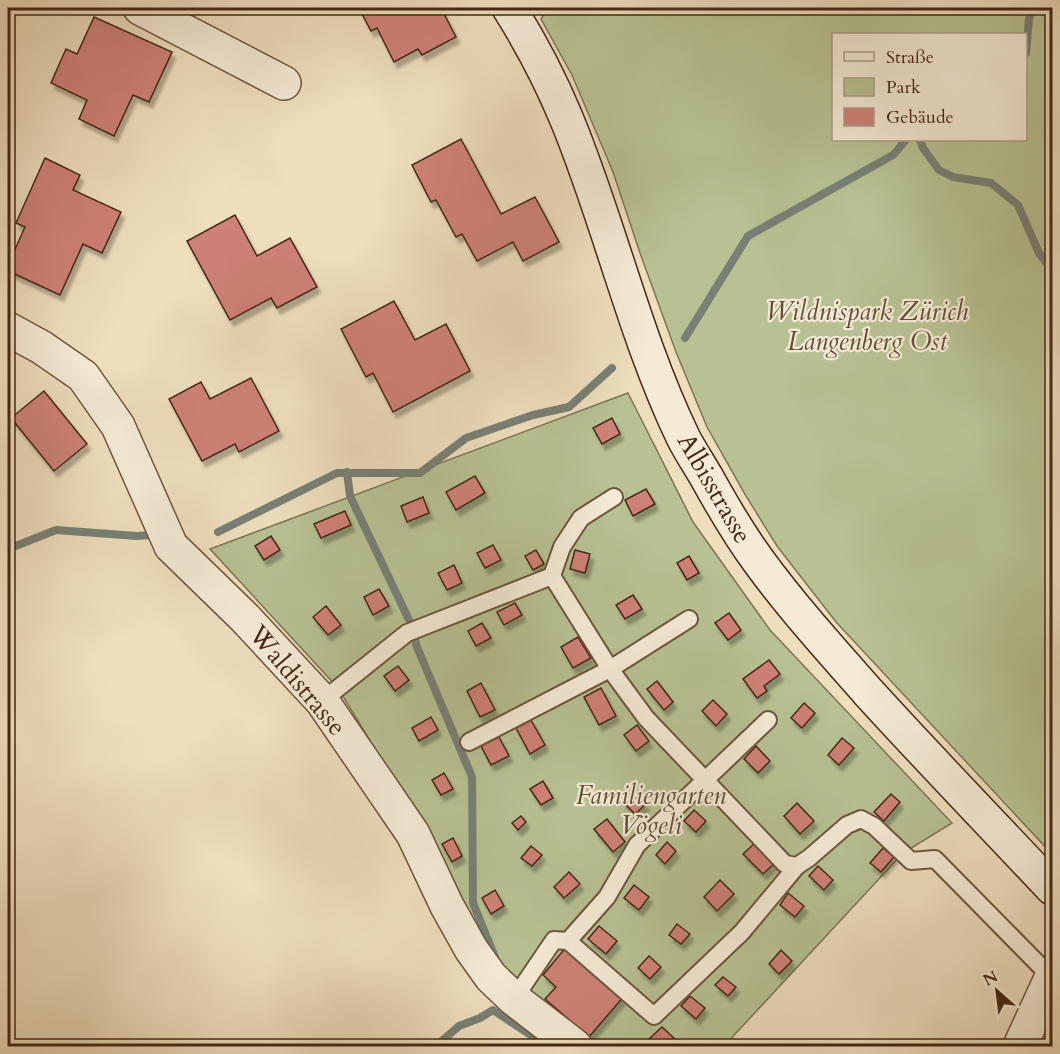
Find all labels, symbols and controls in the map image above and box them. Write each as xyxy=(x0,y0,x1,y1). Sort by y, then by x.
legend xyxy=(832,33,1027,141)
text: Straße xyxy=(886,45,934,70)
text: Park xyxy=(886,75,921,100)
text: Gebäude xyxy=(886,105,954,130)
park label: Wildnispark Zürich Langenberg Ost xyxy=(766,294,969,359)
street label: Albisstrasse xyxy=(669,427,760,550)
street label: Waldistrasse xyxy=(240,617,354,743)
park label: Familiengarten Vögeli xyxy=(576,778,726,843)
north arrow xyxy=(967,961,1027,1021)
text: N xyxy=(979,966,1002,992)

